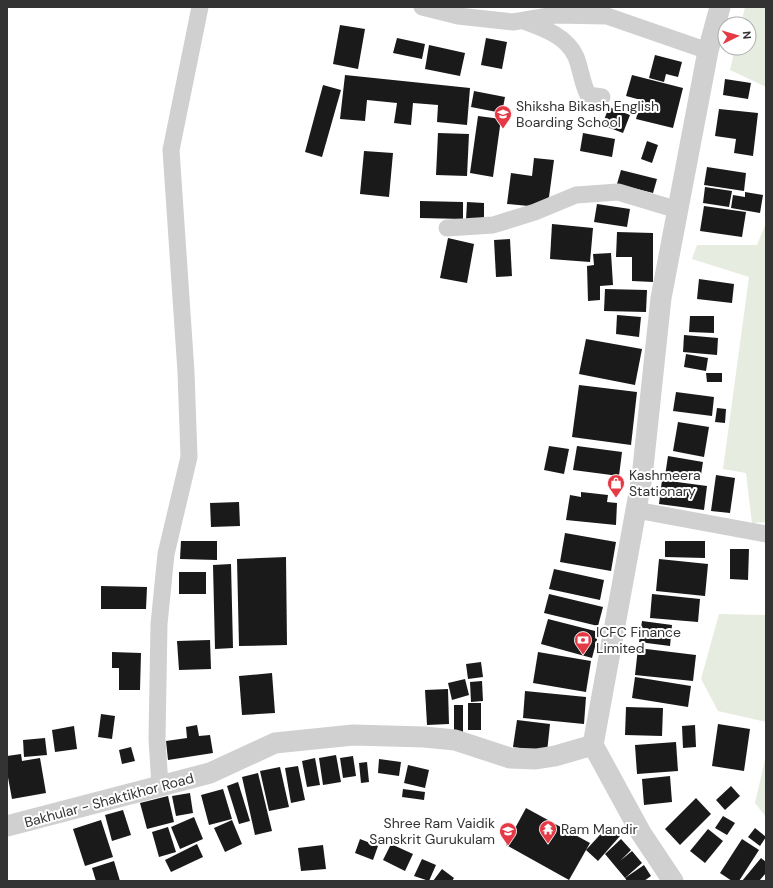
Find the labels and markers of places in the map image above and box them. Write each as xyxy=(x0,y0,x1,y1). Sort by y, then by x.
place label: Shiksha Bikash English Boarding School xyxy=(516,97,659,131)
school or university icon: Shiksha Bikash English Boarding School xyxy=(493,104,513,129)
place label: Kashmeera Stationary xyxy=(629,466,701,500)
shop icon: Kashmeera Stationary xyxy=(606,473,626,498)
place label: ICFC Finance Limited xyxy=(596,623,681,657)
bank icon: ICFC Finance Limited xyxy=(573,630,593,655)
place label: Shree Ram Vaidik Sanskrit Gurukulam xyxy=(369,814,495,848)
temple icon: Ram Mandir xyxy=(538,819,558,844)
place label: Ram Mandir xyxy=(561,820,638,838)
school or university icon: Shree Ram Vaidik Sanskrit Gurukulam xyxy=(498,821,518,846)

